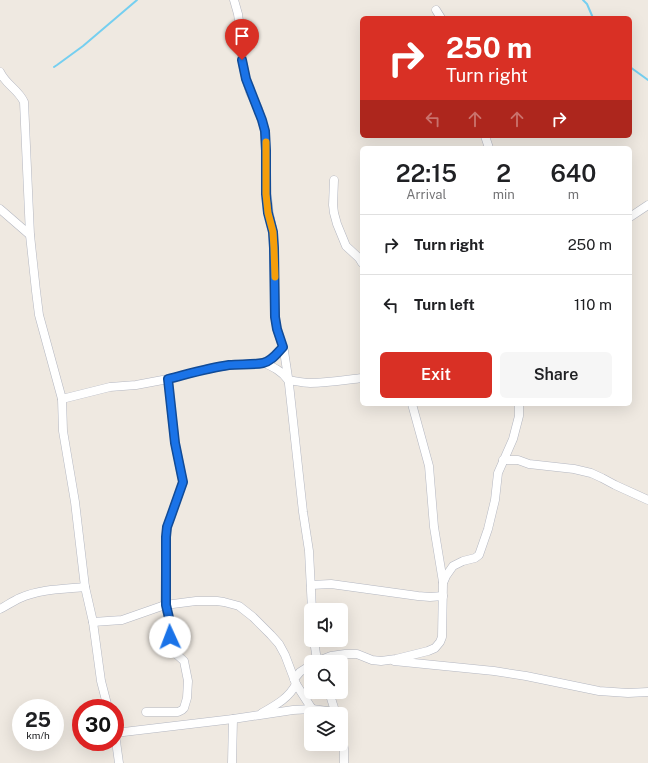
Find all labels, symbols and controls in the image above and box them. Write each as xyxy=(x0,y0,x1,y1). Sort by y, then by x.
pin xyxy=(225,19,259,60)
icon: arrive xyxy=(231,25,253,47)
text: 250 m xyxy=(446,31,532,64)
icon: right xyxy=(380,32,432,84)
text: Turn right xyxy=(446,65,528,86)
icon: left xyxy=(422,108,444,130)
icon: ahead xyxy=(464,108,486,130)
icon: ahead xyxy=(506,108,528,130)
icon: right xyxy=(548,108,570,130)
text: 22:15 xyxy=(396,159,457,187)
text: 2 xyxy=(496,159,511,187)
text: 640 xyxy=(550,159,596,187)
text: Arrival xyxy=(406,187,446,202)
text: min xyxy=(493,187,515,202)
text: m xyxy=(568,187,579,202)
icon: right xyxy=(380,234,402,256)
text: Turn right xyxy=(414,236,484,253)
text: 250 m xyxy=(568,236,612,253)
icon: left xyxy=(380,294,402,316)
text: Turn left xyxy=(414,296,475,313)
text: 110 m xyxy=(574,296,612,313)
button: Exit xyxy=(380,352,492,398)
button: Share xyxy=(500,352,612,398)
map controls xyxy=(304,603,348,751)
button: sound xyxy=(304,603,348,647)
position arrow xyxy=(149,616,191,658)
button: search xyxy=(304,655,348,699)
speed limit sign: 30 xyxy=(72,699,124,751)
button: layers xyxy=(304,707,348,751)
text: 25 xyxy=(25,708,51,732)
text: km/h xyxy=(26,729,50,741)

